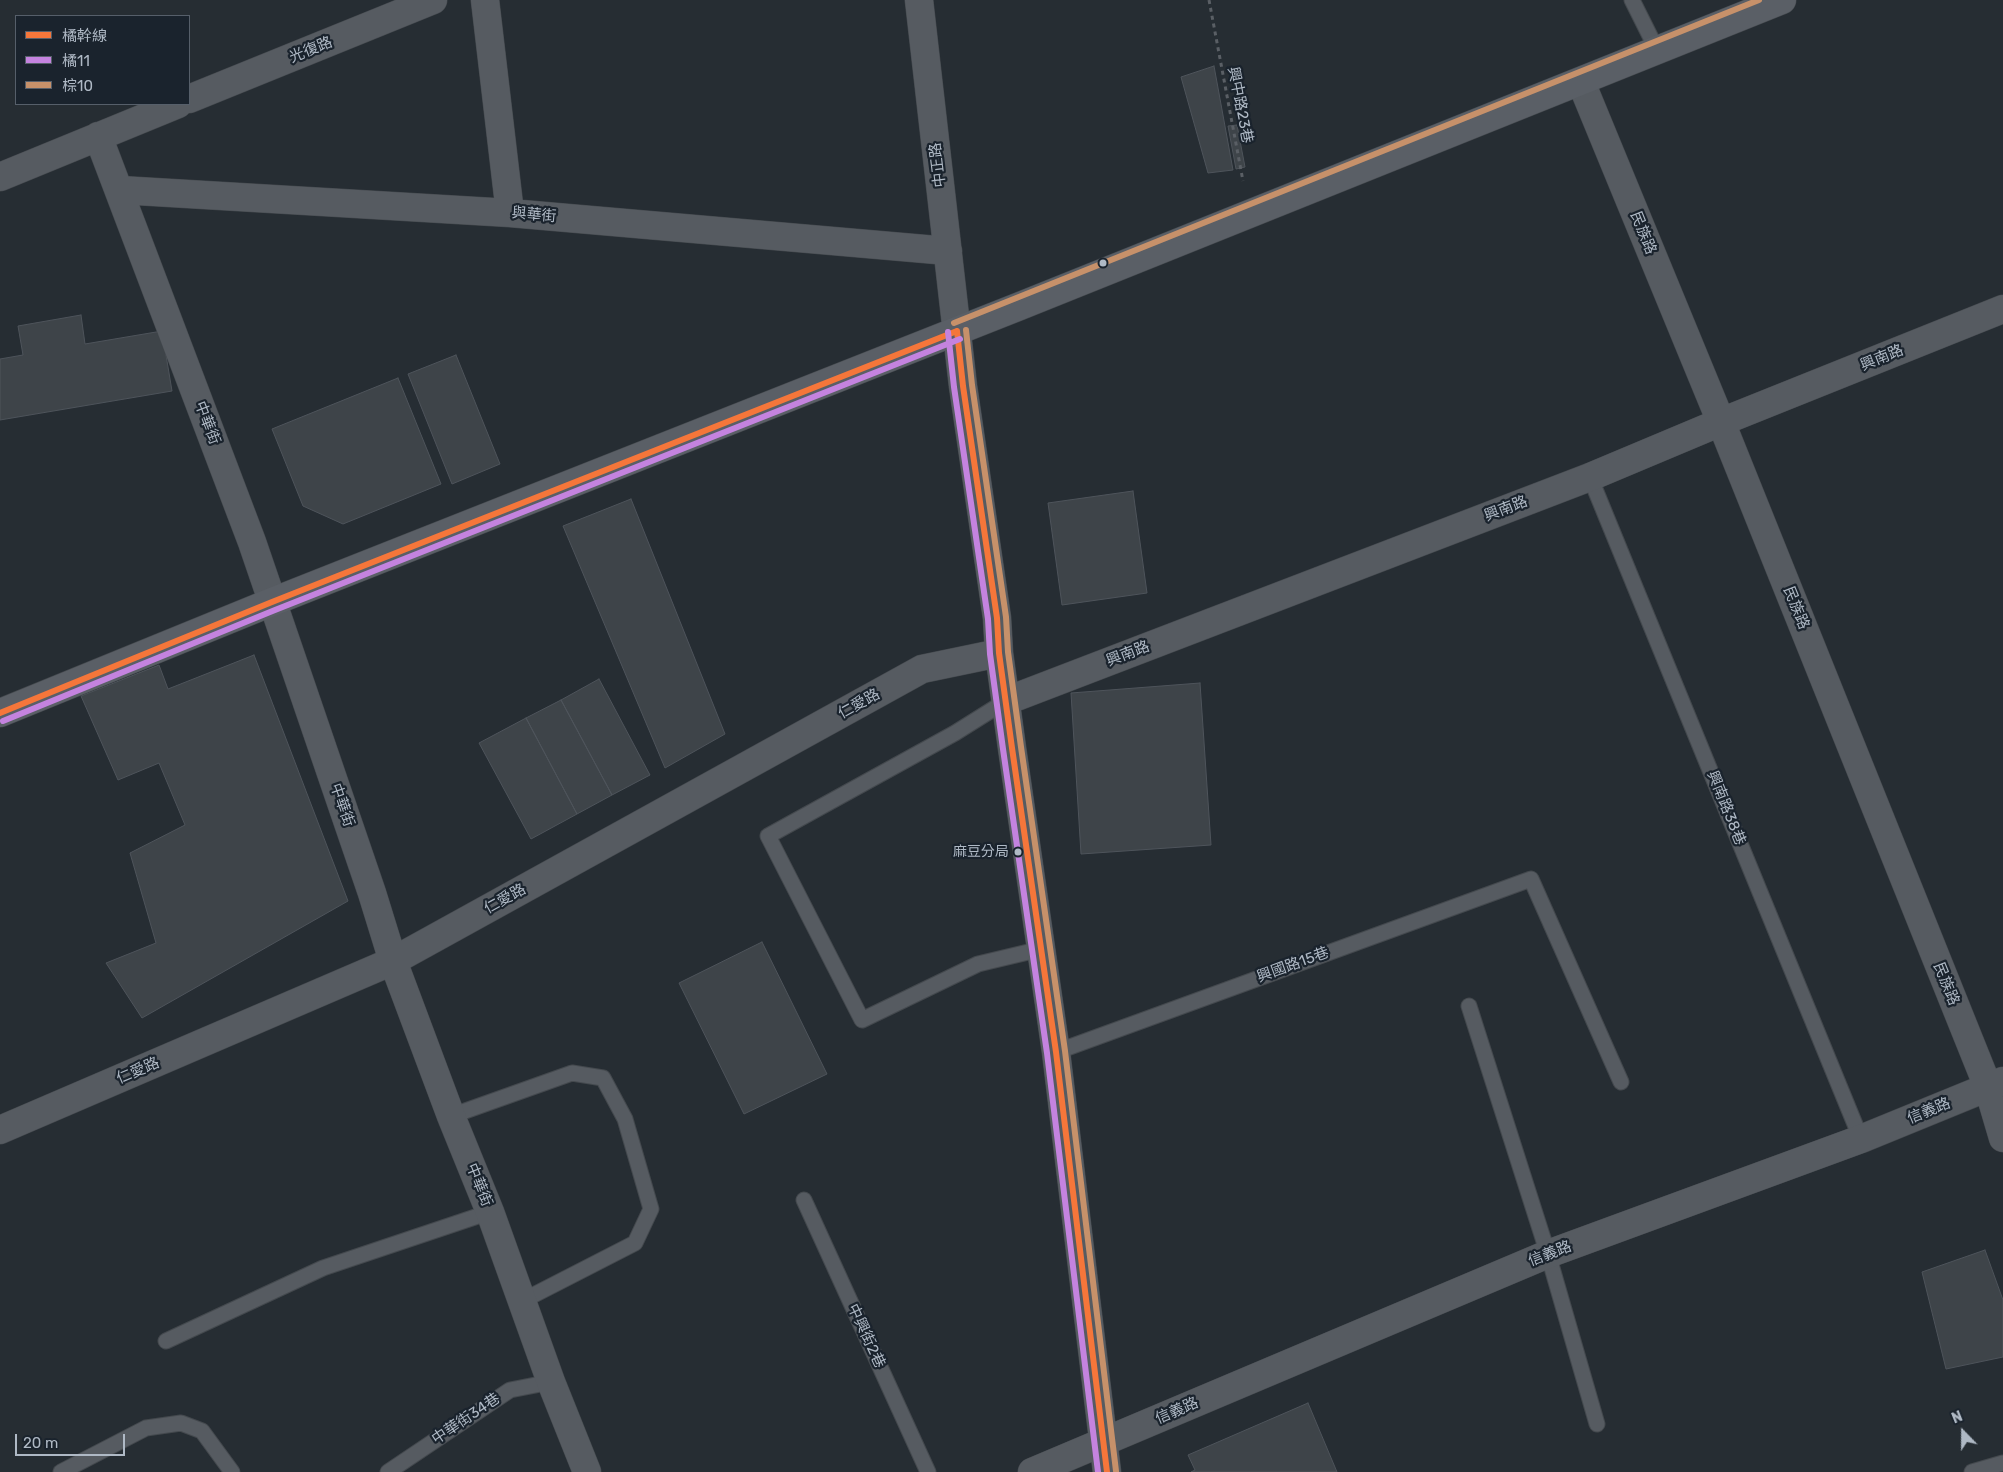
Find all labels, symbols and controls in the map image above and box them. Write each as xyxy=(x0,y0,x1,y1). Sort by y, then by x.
legend xyxy=(15,15,190,105)
text: 橘幹線 xyxy=(62,27,107,45)
street label: 光復路 xyxy=(287,33,335,67)
text: 橘11 xyxy=(62,52,90,70)
street label: 興中路23巷 xyxy=(1224,65,1256,145)
text: 棕10 xyxy=(62,77,93,95)
street label: 中正路 xyxy=(926,142,950,188)
street label: 與華街 xyxy=(511,204,557,226)
street label: 民族路 xyxy=(1626,209,1660,257)
unlabelled marker xyxy=(1098,258,1108,268)
street label: 興南路 xyxy=(1858,341,1906,375)
street label: 中華街 xyxy=(191,399,223,447)
street label: 興南路 xyxy=(1482,493,1530,525)
street label: 民族路 xyxy=(1779,584,1813,632)
street label: 興南路 xyxy=(1104,638,1152,670)
street label: 仁愛路 xyxy=(835,685,883,723)
street label: 興南路38巷 xyxy=(1703,768,1749,848)
street label: 中華街 xyxy=(326,781,358,829)
place label: 麻豆分局 xyxy=(953,844,1009,860)
marker: 麻豆分局 xyxy=(1013,847,1023,857)
street label: 仁愛路 xyxy=(481,880,529,918)
street label: 興國路15巷 xyxy=(1255,944,1331,986)
street label: 民族路 xyxy=(1929,960,1963,1008)
street label: 仁愛路 xyxy=(114,1054,162,1088)
street label: 信義路 xyxy=(1905,1094,1953,1128)
street label: 中華街 xyxy=(462,1161,496,1209)
street label: 信義路 xyxy=(1526,1238,1574,1270)
street label: 中興街2巷 xyxy=(843,1301,889,1371)
street label: 中華街34巷 xyxy=(428,1390,504,1448)
street label: 信義路 xyxy=(1153,1394,1201,1428)
north arrow xyxy=(1938,1407,1988,1457)
text: N xyxy=(1949,1408,1965,1427)
scale bar xyxy=(18,1424,128,1456)
text: 20 m xyxy=(23,1434,58,1452)

